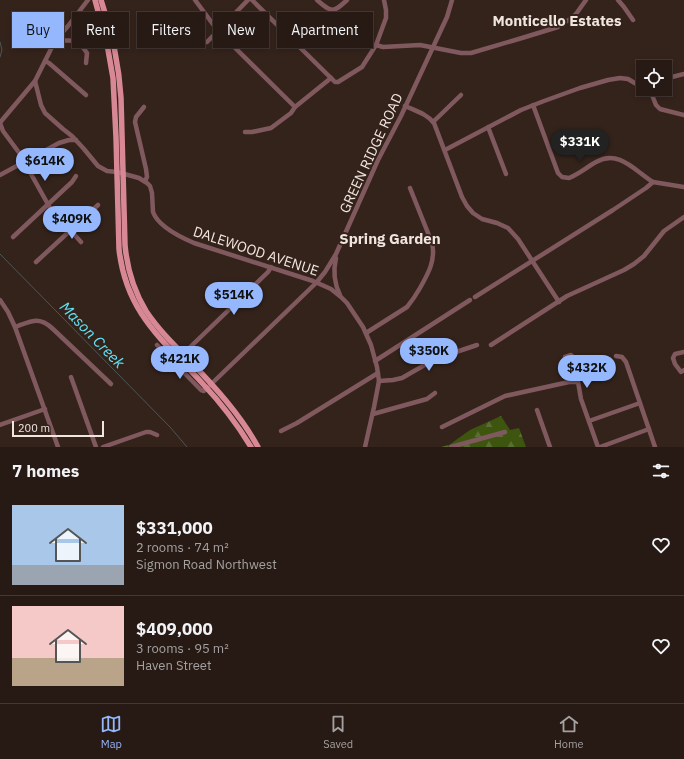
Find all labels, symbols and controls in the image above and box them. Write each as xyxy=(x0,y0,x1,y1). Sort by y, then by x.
district label: Monticello Estates xyxy=(492,11,622,30)
chip: Buy xyxy=(12,12,64,48)
chip: Rent xyxy=(72,12,129,48)
chip: Filters xyxy=(137,12,205,48)
chip: New xyxy=(213,12,269,48)
chip: Apartment xyxy=(277,12,373,48)
map controls xyxy=(636,60,672,96)
button: locate xyxy=(636,60,672,96)
street label: GREEN RIDGE ROAD xyxy=(335,90,407,216)
pin: $331K xyxy=(552,129,608,163)
text: $331K xyxy=(560,133,600,150)
pin: $614K xyxy=(17,148,73,182)
text: $614K xyxy=(25,152,65,169)
pin: $409K xyxy=(44,206,100,240)
text: $409K xyxy=(52,210,92,227)
street label: DALEWOOD AVENUE xyxy=(191,222,321,280)
district label: Spring Garden xyxy=(339,229,441,248)
pin: $514K xyxy=(206,282,262,316)
text: $514K xyxy=(214,286,254,303)
water label: Mason Creek xyxy=(56,297,129,372)
pin: $350K xyxy=(401,338,457,372)
text: $350K xyxy=(409,342,449,359)
pin: $421K xyxy=(152,346,208,380)
text: $421K xyxy=(160,350,200,367)
pin: $432K xyxy=(559,355,615,389)
text: $432K xyxy=(567,359,607,376)
scale bar xyxy=(12,419,104,438)
text: 200 m xyxy=(18,421,50,435)
text: 7 homes xyxy=(12,460,79,482)
icon: filters xyxy=(650,460,672,482)
text: $331,000 xyxy=(136,517,213,539)
icon: home xyxy=(44,521,92,569)
icon: heart xyxy=(650,534,672,556)
text: 2 rooms · 74 m² xyxy=(136,539,229,556)
text: Sigmon Road Northwest xyxy=(136,556,277,573)
text: $409,000 xyxy=(136,618,213,640)
icon: home xyxy=(44,622,92,670)
icon: heart xyxy=(650,635,672,657)
text: 3 rooms · 95 m² xyxy=(136,640,229,657)
text: Haven Street xyxy=(136,657,212,674)
tab: Map xyxy=(100,713,122,751)
tab: Saved xyxy=(323,713,353,751)
tab: Home xyxy=(554,713,584,751)

